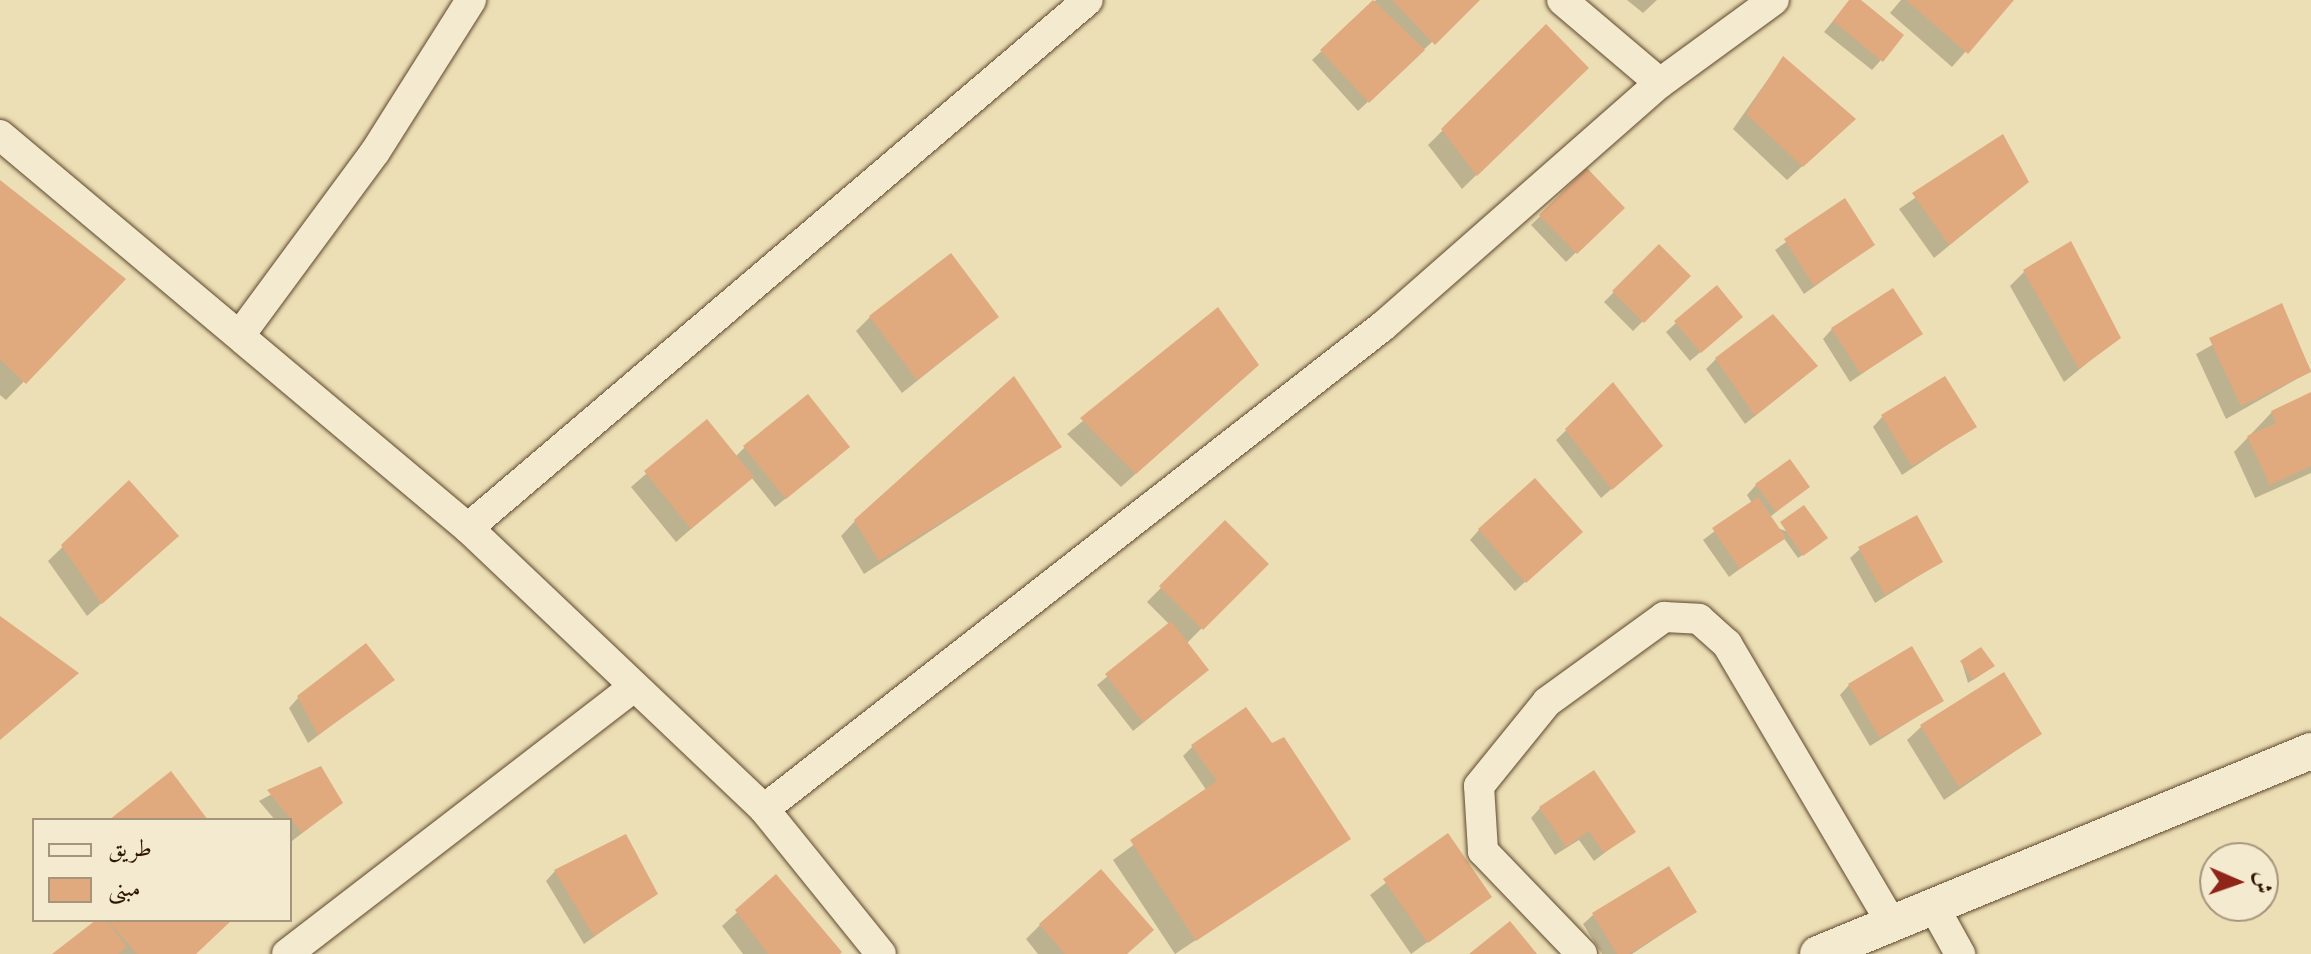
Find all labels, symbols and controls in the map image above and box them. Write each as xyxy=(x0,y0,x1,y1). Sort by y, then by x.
legend xyxy=(32,818,292,922)
text: طريق xyxy=(108,833,152,867)
north arrow xyxy=(2199,842,2279,922)
text: ش xyxy=(2246,871,2277,894)
text: مبنى xyxy=(108,873,141,907)

